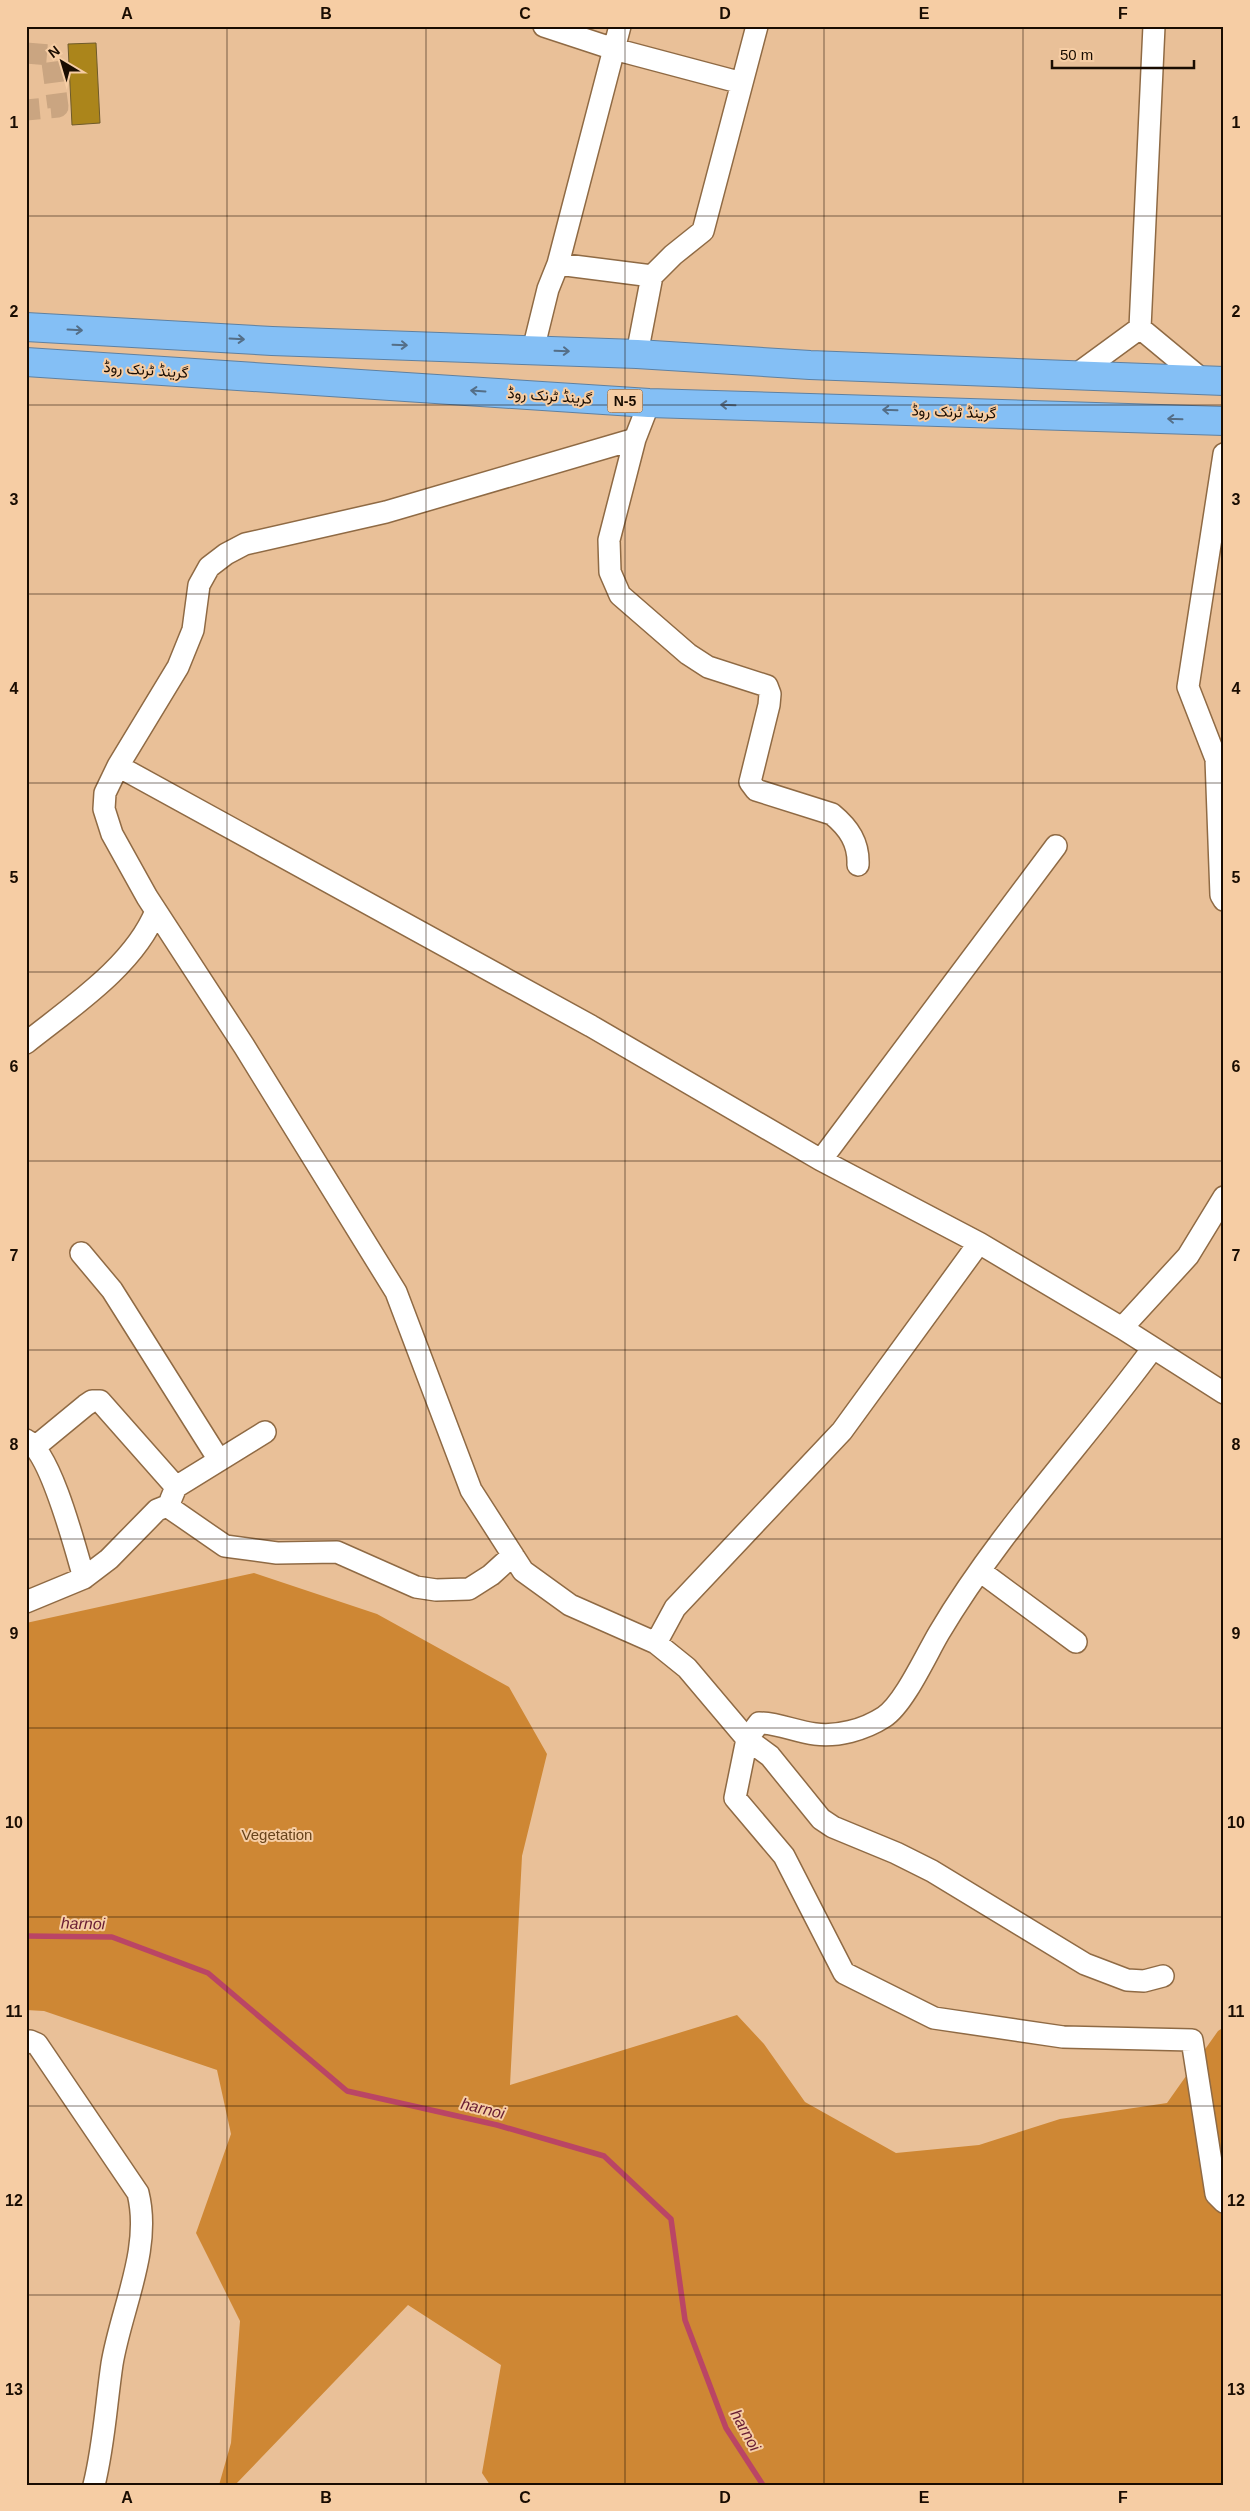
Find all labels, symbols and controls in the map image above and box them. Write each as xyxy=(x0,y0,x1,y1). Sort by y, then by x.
text: A xyxy=(121,5,133,22)
text: B xyxy=(320,5,332,22)
text: C xyxy=(519,5,531,22)
text: D xyxy=(719,5,731,22)
text: E xyxy=(919,5,930,22)
text: F xyxy=(1118,5,1128,22)
north arrow xyxy=(38,38,88,88)
scale bar xyxy=(1052,38,1195,70)
text: N xyxy=(45,42,63,61)
text: 50 m xyxy=(1060,46,1093,63)
text: 1 xyxy=(10,114,19,131)
text: 1 xyxy=(1232,114,1241,131)
text: 2 xyxy=(10,303,19,320)
text: 2 xyxy=(1232,303,1241,320)
one-way arrow xyxy=(67,325,83,334)
one-way arrow xyxy=(229,334,245,343)
one-way arrow xyxy=(391,341,407,350)
one-way arrow xyxy=(554,347,570,356)
street label: گرینڈ ٹرنک روڈ xyxy=(103,358,189,382)
street label: گرینڈ ٹرنک روڈ xyxy=(507,384,593,408)
one-way arrow xyxy=(470,387,486,396)
road number: N-5 xyxy=(608,390,642,412)
one-way arrow xyxy=(720,400,736,410)
street label: گرینڈ ٹرنک روڈ xyxy=(911,402,997,422)
one-way arrow xyxy=(882,405,898,415)
one-way arrow xyxy=(1167,414,1184,424)
text: 3 xyxy=(10,491,19,508)
text: 3 xyxy=(1232,491,1241,508)
text: 4 xyxy=(10,680,19,697)
text: 4 xyxy=(1232,680,1241,697)
text: 5 xyxy=(10,869,19,886)
text: 5 xyxy=(1232,869,1241,886)
text: 6 xyxy=(10,1058,19,1075)
text: 6 xyxy=(1232,1058,1241,1075)
text: 7 xyxy=(10,1247,19,1264)
text: 7 xyxy=(1232,1247,1241,1264)
text: 8 xyxy=(10,1436,19,1453)
text: 8 xyxy=(1232,1436,1241,1453)
text: 9 xyxy=(10,1625,19,1642)
text: 9 xyxy=(1232,1625,1241,1642)
text: 10 xyxy=(5,1814,23,1831)
text: 10 xyxy=(1227,1814,1245,1831)
park label: Vegetation xyxy=(242,1826,312,1843)
water label: harnoi xyxy=(61,1915,106,1932)
text: 11 xyxy=(6,2003,23,2020)
text: 11 xyxy=(1228,2003,1245,2020)
water label: harnoi xyxy=(459,2095,507,2122)
text: 12 xyxy=(5,2192,23,2209)
text: 12 xyxy=(1227,2192,1245,2209)
text: 13 xyxy=(5,2381,23,2398)
text: 13 xyxy=(1227,2381,1245,2398)
water label: harnoi xyxy=(727,2407,764,2454)
text: A xyxy=(121,2489,133,2506)
text: B xyxy=(320,2489,332,2506)
text: C xyxy=(519,2489,531,2506)
text: D xyxy=(719,2489,731,2506)
text: E xyxy=(919,2489,930,2506)
text: F xyxy=(1118,2489,1128,2506)

